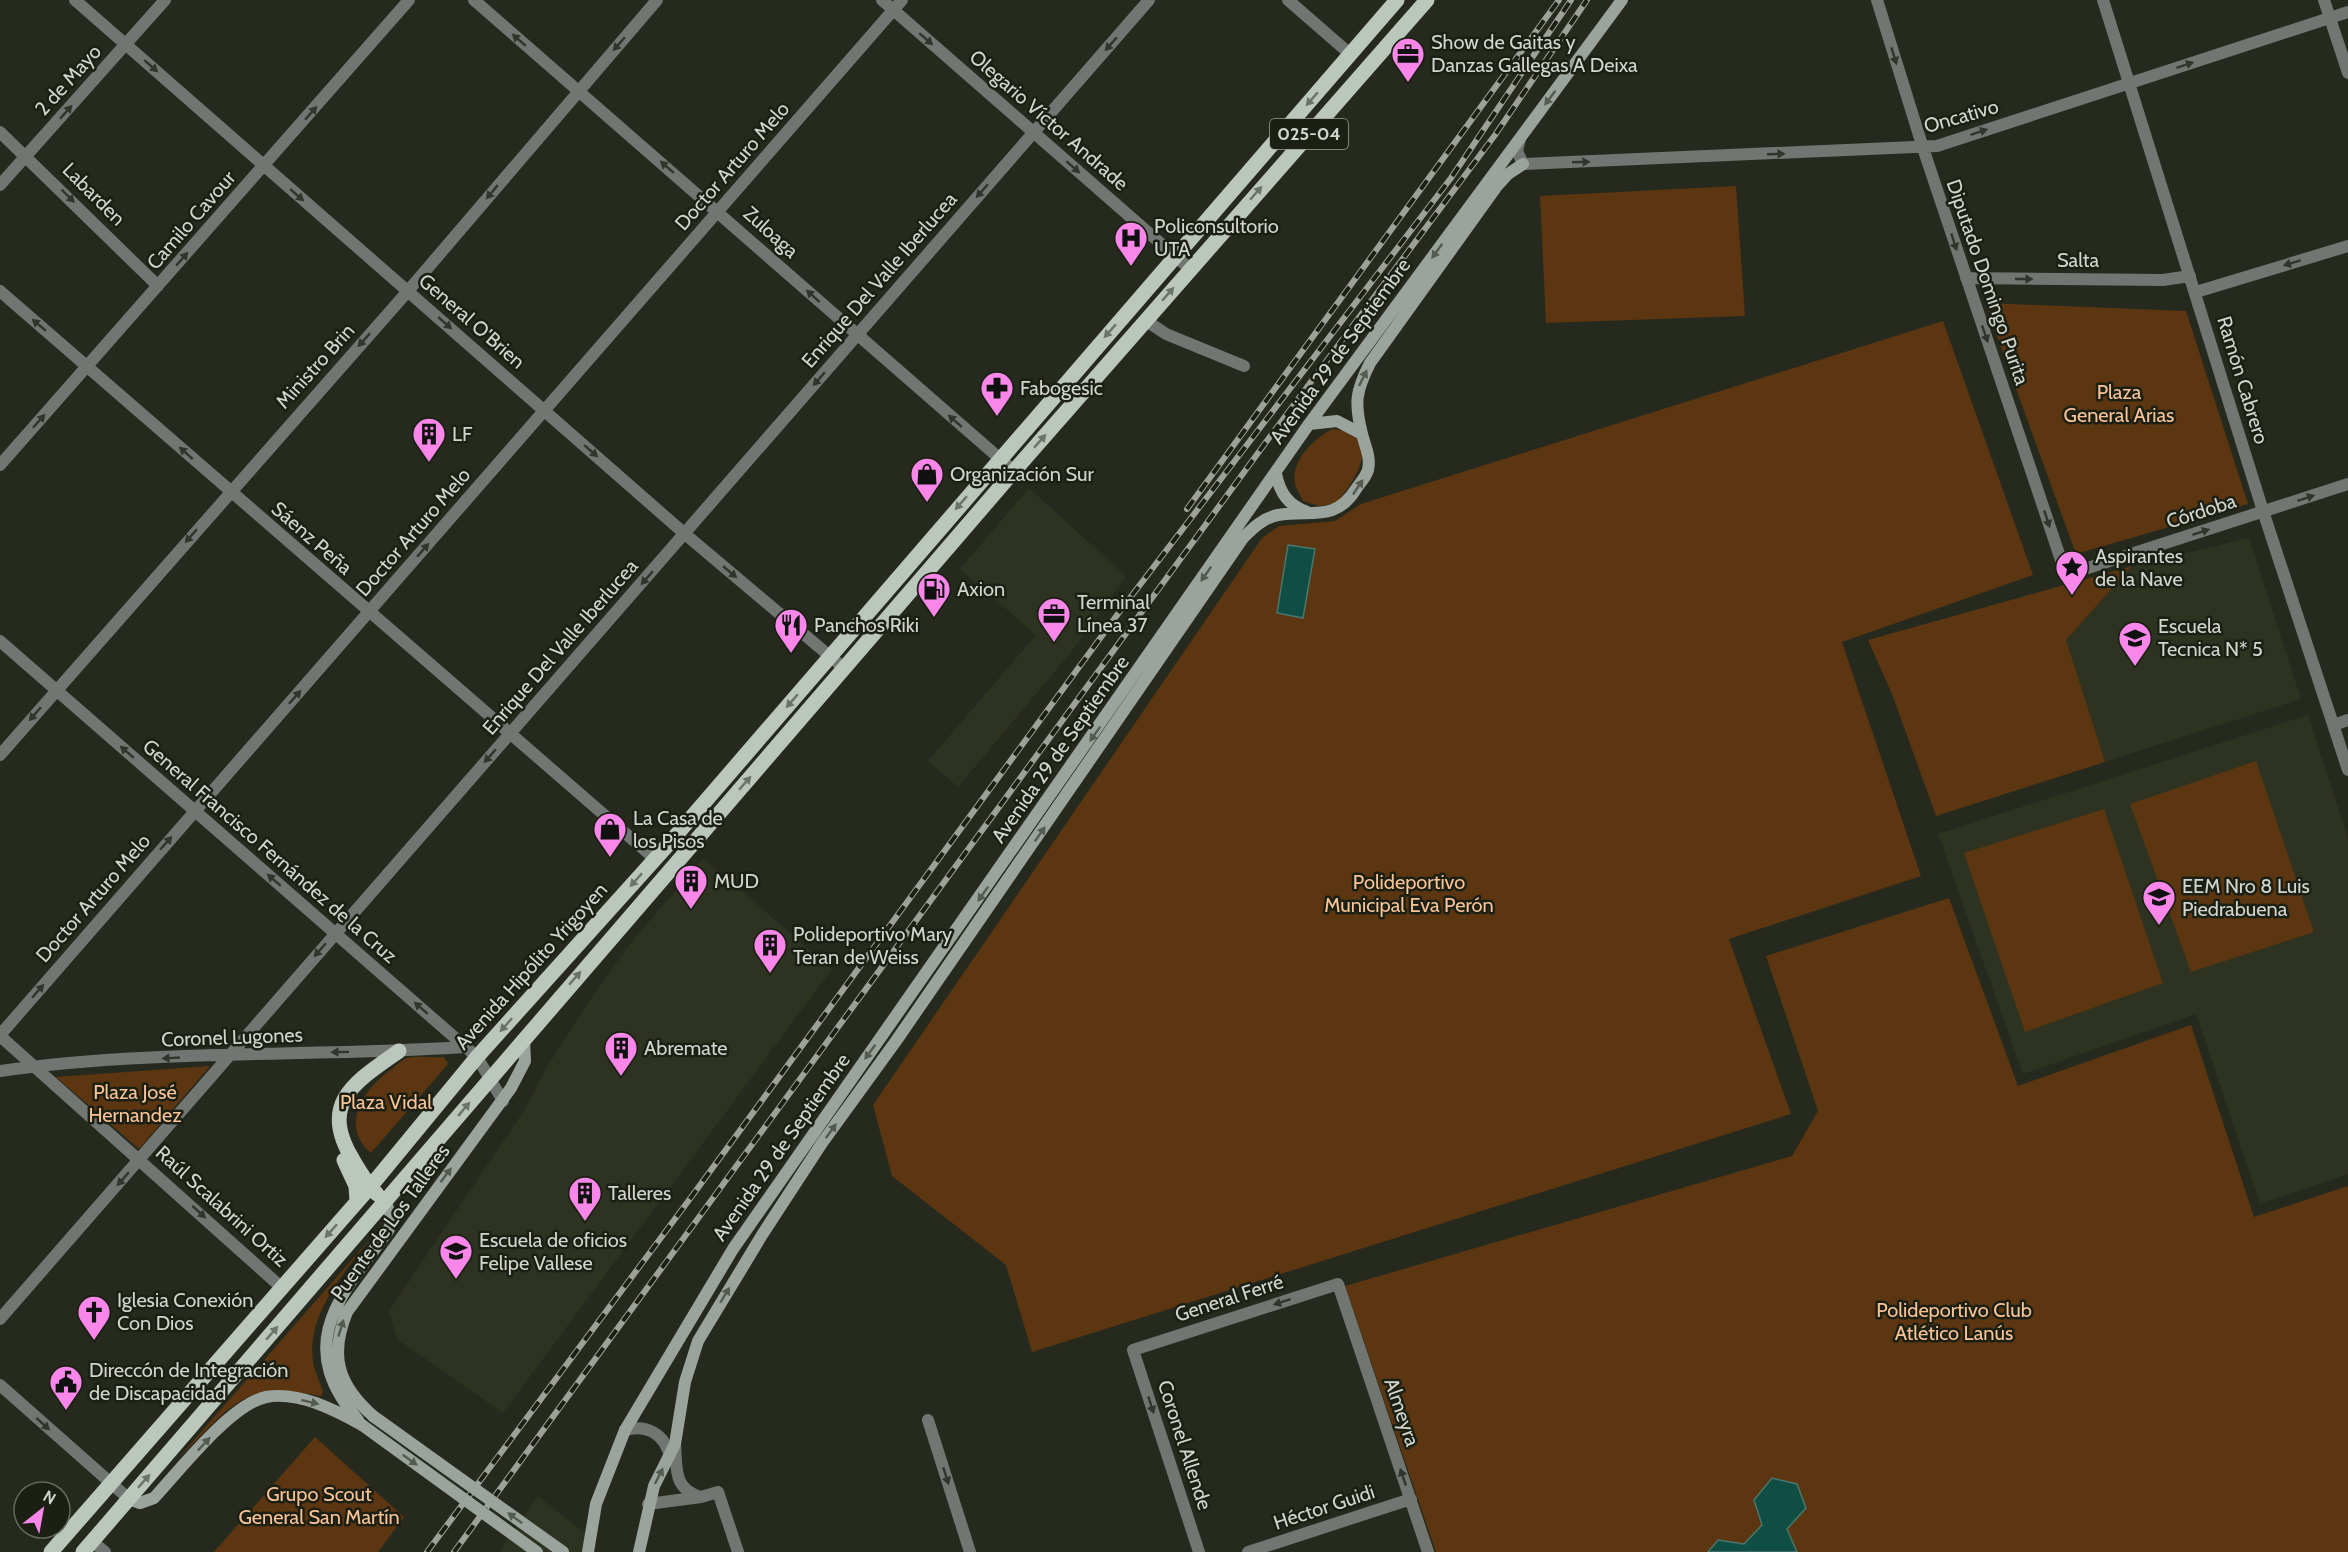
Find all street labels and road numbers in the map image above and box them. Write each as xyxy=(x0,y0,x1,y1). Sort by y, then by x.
street label: 2 de Mayo xyxy=(30,40,106,120)
street label: Olegario Víctor Andrade xyxy=(965,45,1133,195)
street label: Oncativo xyxy=(1921,94,2001,138)
street label: Doctor Arturo Melo xyxy=(670,97,794,235)
road number: 025-04 xyxy=(1270,119,1348,149)
street label: Labarden xyxy=(58,158,130,230)
street label: Camilo Cavour xyxy=(142,165,241,274)
street label: Diputado Domingo Purita xyxy=(1942,176,2035,388)
street label: Enrique Del Valle Iberlucea xyxy=(796,187,962,373)
street label: Zuloaga xyxy=(739,201,804,263)
street label: Salta xyxy=(2057,248,2100,272)
street label: Avenida 29 de Septiembre xyxy=(1265,254,1415,448)
street label: General O'Brien xyxy=(414,268,530,374)
street label: Ramón Cabrero xyxy=(2212,313,2274,447)
street label: Ministro Brin xyxy=(271,319,359,413)
street label: Doctor Arturo Melo xyxy=(351,463,475,601)
street label: Córdoba xyxy=(2163,488,2239,534)
street label: Sáenz Peña xyxy=(267,497,357,580)
street label: Enrique Del Valle Iberlucea xyxy=(477,554,643,740)
street label: Avenida 29 de Septiembre xyxy=(986,651,1134,847)
street label: General Francisco Fernández de la Cruz xyxy=(138,734,402,968)
street label: Doctor Arturo Melo xyxy=(31,829,155,967)
street label: Avenida Hipólito Yrigoyen xyxy=(450,878,612,1054)
street label: Coronel Lugones xyxy=(161,1023,303,1051)
street label: Avenida 29 de Septiembre xyxy=(707,1049,855,1245)
street label: Puente de Los Talleres xyxy=(325,1139,455,1305)
street label: Raúl Scalabrini Ortiz xyxy=(151,1140,293,1272)
street label: General Ferré xyxy=(1172,1269,1286,1327)
street label: Almeyra xyxy=(1379,1375,1425,1450)
street label: Coronel Allende xyxy=(1153,1377,1217,1513)
street label: Héctor Guidi xyxy=(1270,1479,1378,1535)

